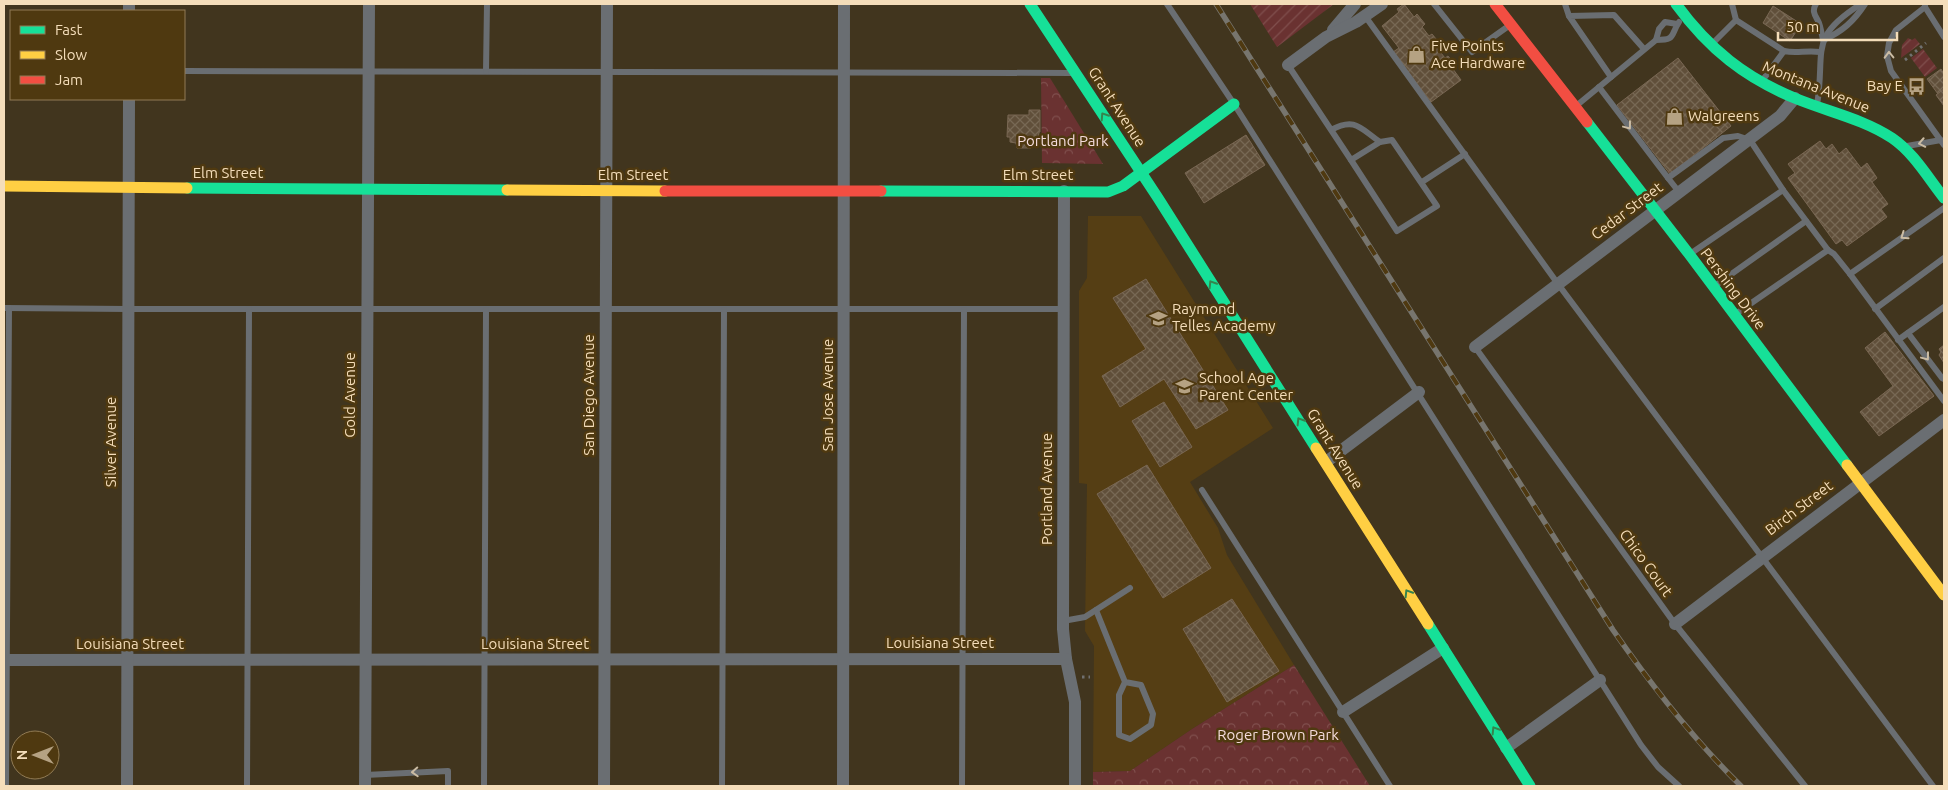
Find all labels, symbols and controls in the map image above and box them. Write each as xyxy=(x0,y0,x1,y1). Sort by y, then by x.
legend xyxy=(10,10,185,100)
scale bar xyxy=(1778,10,1897,42)
text: 50 m xyxy=(1786,18,1819,35)
text: Fast xyxy=(55,21,83,38)
place label: Five Points Ace Hardware xyxy=(1431,37,1525,71)
shop icon: Five Points Ace Hardware xyxy=(1407,45,1427,65)
text: Slow xyxy=(55,46,88,63)
one-way arrow xyxy=(1884,51,1894,59)
street label: Montana Avenue xyxy=(1760,57,1872,116)
street label: Grant Avenue xyxy=(1085,64,1150,150)
text: Jam xyxy=(55,71,83,88)
bus stop icon: Bay E xyxy=(1907,76,1927,96)
place label: Bay E xyxy=(1867,77,1903,94)
shop icon: Walgreens xyxy=(1664,106,1684,126)
place label: Walgreens xyxy=(1688,107,1759,124)
one-way arrow xyxy=(1101,112,1111,121)
one-way arrow xyxy=(1623,120,1631,129)
park label: Portland Park xyxy=(1017,132,1109,149)
one-way arrow xyxy=(1917,138,1926,148)
street label: Elm Street xyxy=(193,164,263,181)
street label: Elm Street xyxy=(598,166,668,183)
street label: Elm Street xyxy=(1003,166,1073,183)
street label: Cedar Street xyxy=(1588,178,1666,243)
one-way arrow xyxy=(1900,230,1910,239)
street label: Pershing Drive xyxy=(1697,245,1770,333)
one-way arrow xyxy=(1209,280,1219,289)
place label: Raymond Telles Academy xyxy=(1172,300,1276,334)
school or university icon: Raymond Telles Academy xyxy=(1148,308,1168,328)
street label: San Diego Avenue xyxy=(580,334,597,456)
street label: San Jose Avenue xyxy=(819,339,836,451)
one-way arrow xyxy=(1920,351,1928,360)
street label: Gold Avenue xyxy=(341,352,358,438)
place label: School Age Parent Center xyxy=(1199,369,1294,403)
school or university icon: School Age Parent Center xyxy=(1175,377,1195,397)
street label: Silver Avenue xyxy=(102,397,119,487)
street label: Grant Avenue xyxy=(1304,405,1367,492)
one-way arrow xyxy=(1296,417,1306,426)
street label: Portland Avenue xyxy=(1038,433,1055,545)
street label: Birch Street xyxy=(1762,477,1836,538)
street label: Chico Court xyxy=(1616,526,1676,600)
one-way arrow xyxy=(1405,589,1414,598)
street label: Louisiana Street xyxy=(886,634,994,651)
street label: Louisiana Street xyxy=(76,635,184,652)
street label: Louisiana Street xyxy=(481,635,589,652)
park label: Roger Brown Park xyxy=(1217,726,1339,743)
one-way arrow xyxy=(1491,727,1501,736)
north arrow xyxy=(10,730,60,780)
text: N xyxy=(14,750,30,760)
one-way arrow xyxy=(411,767,419,778)

